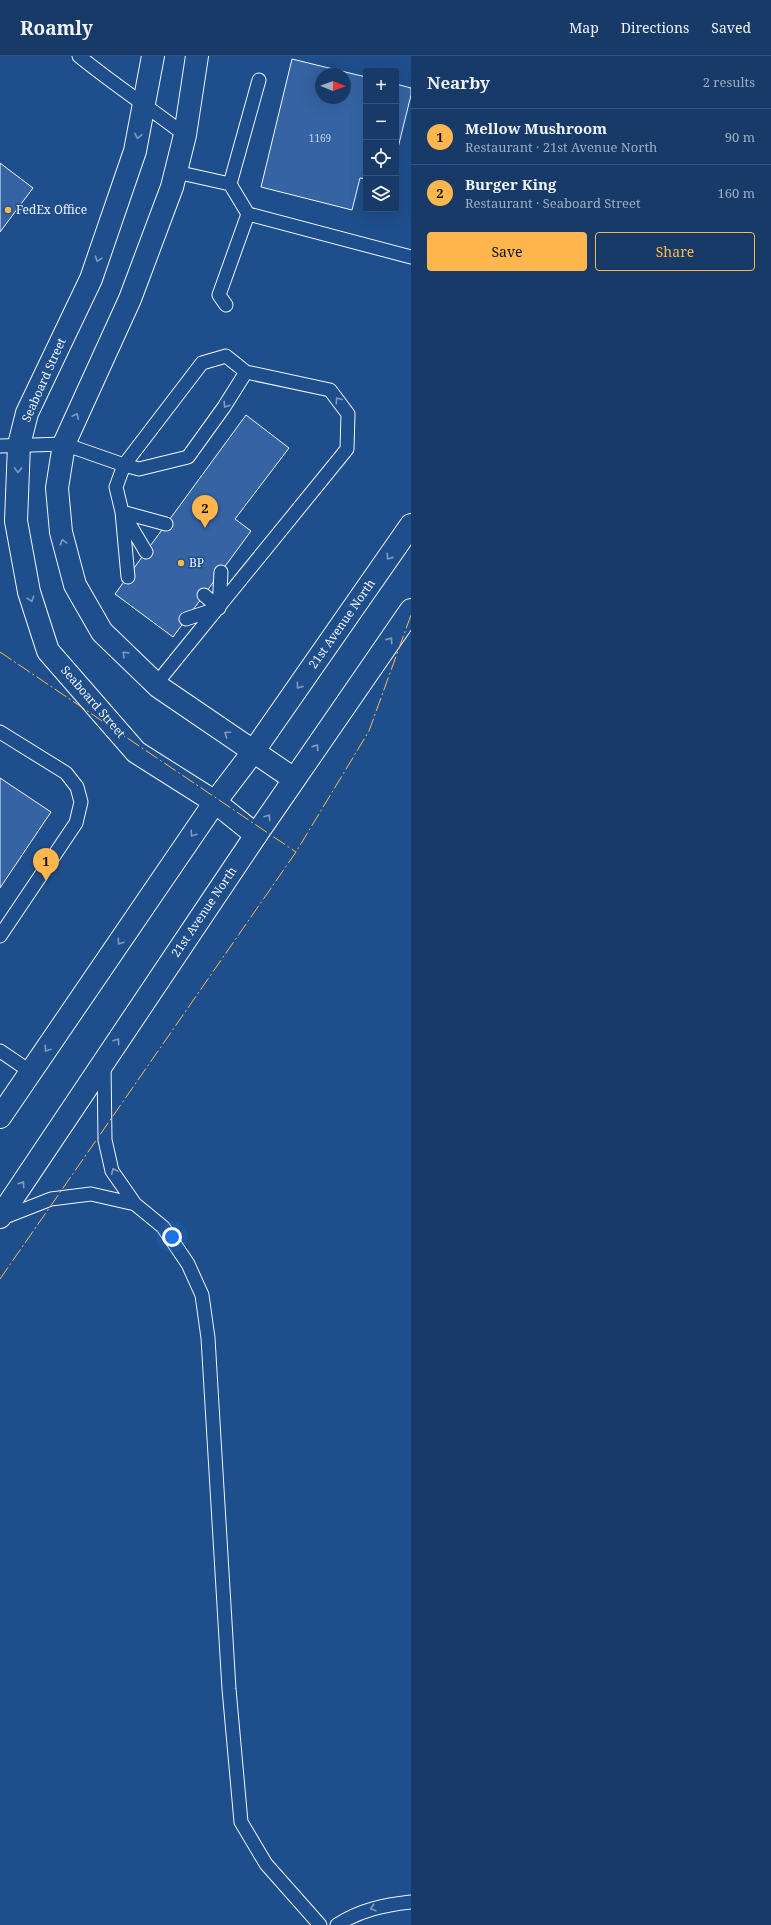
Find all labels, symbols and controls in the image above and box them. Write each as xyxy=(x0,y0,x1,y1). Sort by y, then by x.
text: Roamly xyxy=(20,15,93,41)
text: Map xyxy=(569,18,599,37)
text: Directions xyxy=(621,18,689,37)
text: Saved xyxy=(711,18,751,37)
north arrow xyxy=(315,68,351,104)
map controls xyxy=(363,68,399,212)
button: + xyxy=(363,68,399,104)
text: Nearby xyxy=(427,71,490,94)
text: 2 results xyxy=(703,73,755,91)
button: − xyxy=(363,104,399,140)
text: Mellow Mushroom xyxy=(465,118,607,138)
text: 1 xyxy=(436,128,444,146)
text: 90 m xyxy=(725,128,755,146)
house number: 1169 xyxy=(309,131,331,145)
one-way arrow xyxy=(135,133,143,139)
text: Restaurant · 21st Avenue North xyxy=(465,138,657,156)
button: locate xyxy=(363,140,399,176)
text: Burger King xyxy=(465,174,556,194)
button: layers xyxy=(363,176,399,212)
text: 2 xyxy=(436,184,444,202)
text: 160 m xyxy=(718,184,755,202)
text: Restaurant · Seaboard Street xyxy=(465,194,641,212)
place label: FedEx Office xyxy=(16,201,87,218)
marker: FedEx Office xyxy=(3,205,13,215)
button: Save xyxy=(427,232,587,271)
button: Share xyxy=(595,232,755,271)
one-way arrow xyxy=(94,255,102,262)
street label: Seaboard Street xyxy=(17,335,70,425)
one-way arrow xyxy=(335,397,342,404)
one-way arrow xyxy=(223,401,230,408)
one-way arrow xyxy=(71,412,79,420)
one-way arrow xyxy=(14,467,22,473)
pin: 2 xyxy=(192,495,218,528)
one-way arrow xyxy=(59,539,68,546)
one-way arrow xyxy=(387,552,394,559)
place label: BP xyxy=(189,554,204,571)
marker: BP xyxy=(176,558,186,568)
street label: 21st Avenue North xyxy=(304,575,379,672)
one-way arrow xyxy=(26,595,35,602)
one-way arrow xyxy=(385,637,393,644)
one-way arrow xyxy=(122,651,130,658)
street label: Seaboard Street xyxy=(57,662,129,741)
one-way arrow xyxy=(297,682,304,689)
one-way arrow xyxy=(224,732,231,739)
one-way arrow xyxy=(311,744,319,751)
one-way arrow xyxy=(263,814,271,821)
one-way arrow xyxy=(190,830,198,837)
pin: 1 xyxy=(33,848,59,881)
street label: 21st Avenue North xyxy=(167,863,240,960)
one-way arrow xyxy=(117,938,125,945)
one-way arrow xyxy=(113,1039,120,1046)
one-way arrow xyxy=(45,1045,52,1052)
one-way arrow xyxy=(111,1168,119,1176)
one-way arrow xyxy=(17,1182,24,1189)
your location xyxy=(162,1227,182,1247)
one-way arrow xyxy=(369,1903,376,1912)

